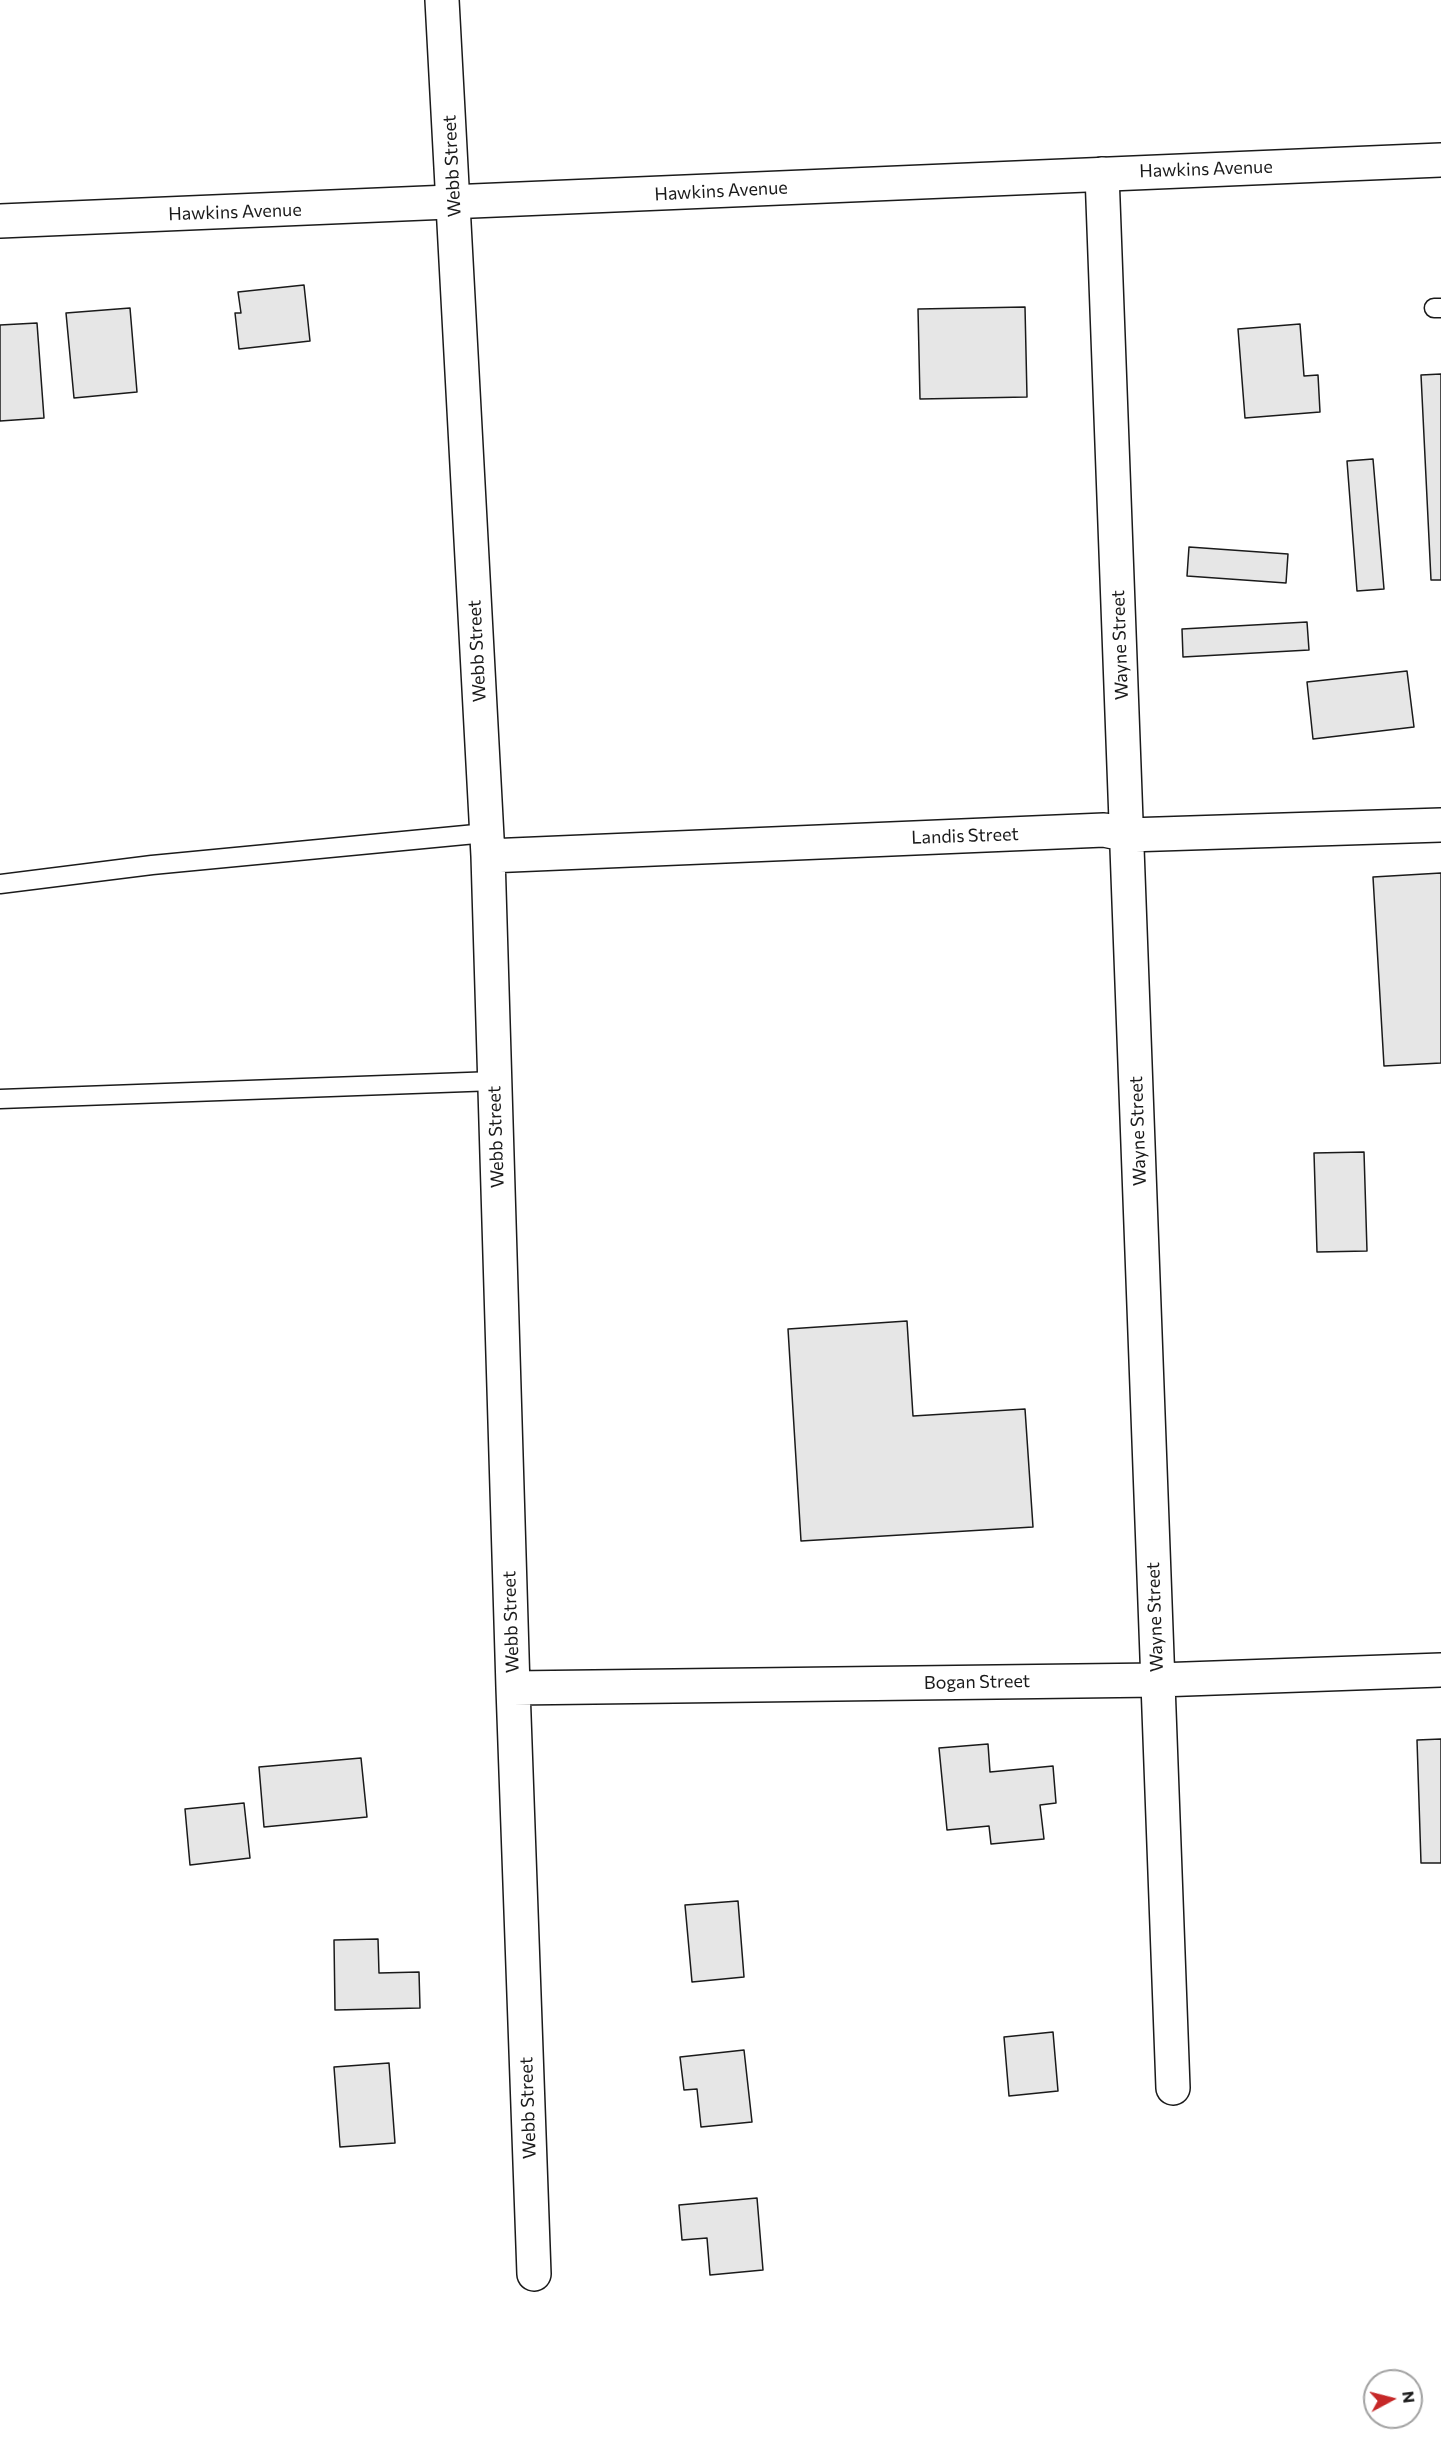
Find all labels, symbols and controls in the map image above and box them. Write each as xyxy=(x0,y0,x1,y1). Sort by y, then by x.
street label: Webb Street xyxy=(439,114,465,218)
street label: Hawkins Avenue xyxy=(1139,156,1273,182)
street label: Hawkins Avenue xyxy=(654,177,788,205)
street label: Hawkins Avenue xyxy=(168,199,302,225)
street label: Wayne Street xyxy=(1107,590,1133,700)
street label: Webb Street xyxy=(464,599,490,703)
street label: Landis Street xyxy=(911,823,1019,849)
street label: Wayne Street xyxy=(1125,1076,1151,1186)
street label: Webb Street xyxy=(483,1086,509,1188)
street label: Wayne Street xyxy=(1142,1562,1168,1672)
street label: Webb Street xyxy=(498,1571,524,1673)
street label: Bogan Street xyxy=(924,1670,1030,1694)
street label: Webb Street xyxy=(515,2057,541,2159)
north arrow xyxy=(1363,2369,1423,2429)
text: N xyxy=(1399,2390,1420,2404)

